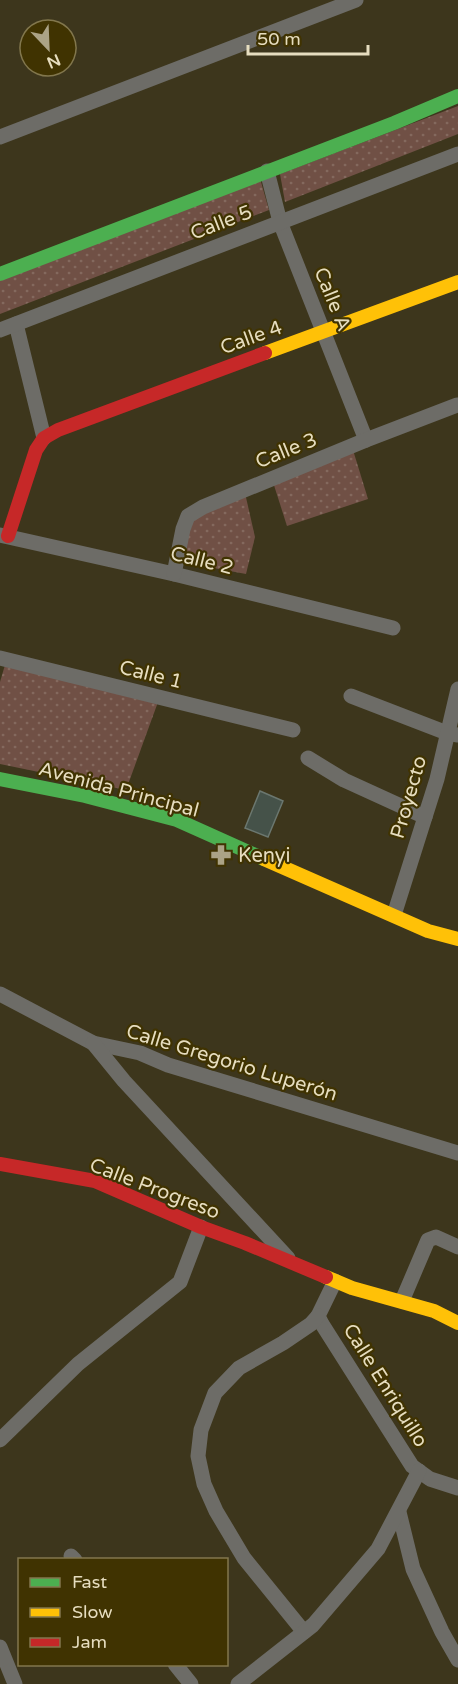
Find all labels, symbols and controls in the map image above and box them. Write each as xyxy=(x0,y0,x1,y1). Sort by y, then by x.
north arrow xyxy=(18,18,78,78)
scale bar xyxy=(248,18,368,56)
text: 50 m xyxy=(257,28,301,50)
text: N xyxy=(44,49,63,73)
street label: Calle 5 xyxy=(187,200,256,246)
street label: Calle A xyxy=(308,264,356,335)
street label: Calle 4 xyxy=(217,316,286,360)
street label: Calle 3 xyxy=(252,428,321,474)
street label: Calle 2 xyxy=(168,542,236,580)
street label: Calle 1 xyxy=(117,656,185,694)
street label: Proyecto xyxy=(386,753,432,841)
street label: Avenida Principal xyxy=(36,757,201,823)
pharmacy icon: Kenyi xyxy=(209,843,233,867)
place label: Kenyi xyxy=(238,844,290,868)
street label: Calle Gregorio Luperón xyxy=(123,1019,340,1107)
street label: Calle Progreso xyxy=(86,1153,223,1225)
street label: Calle Enriquillo xyxy=(338,1319,433,1452)
legend xyxy=(18,1558,228,1666)
text: Fast xyxy=(72,1571,107,1593)
text: Slow xyxy=(72,1601,113,1623)
text: Jam xyxy=(72,1631,107,1653)

